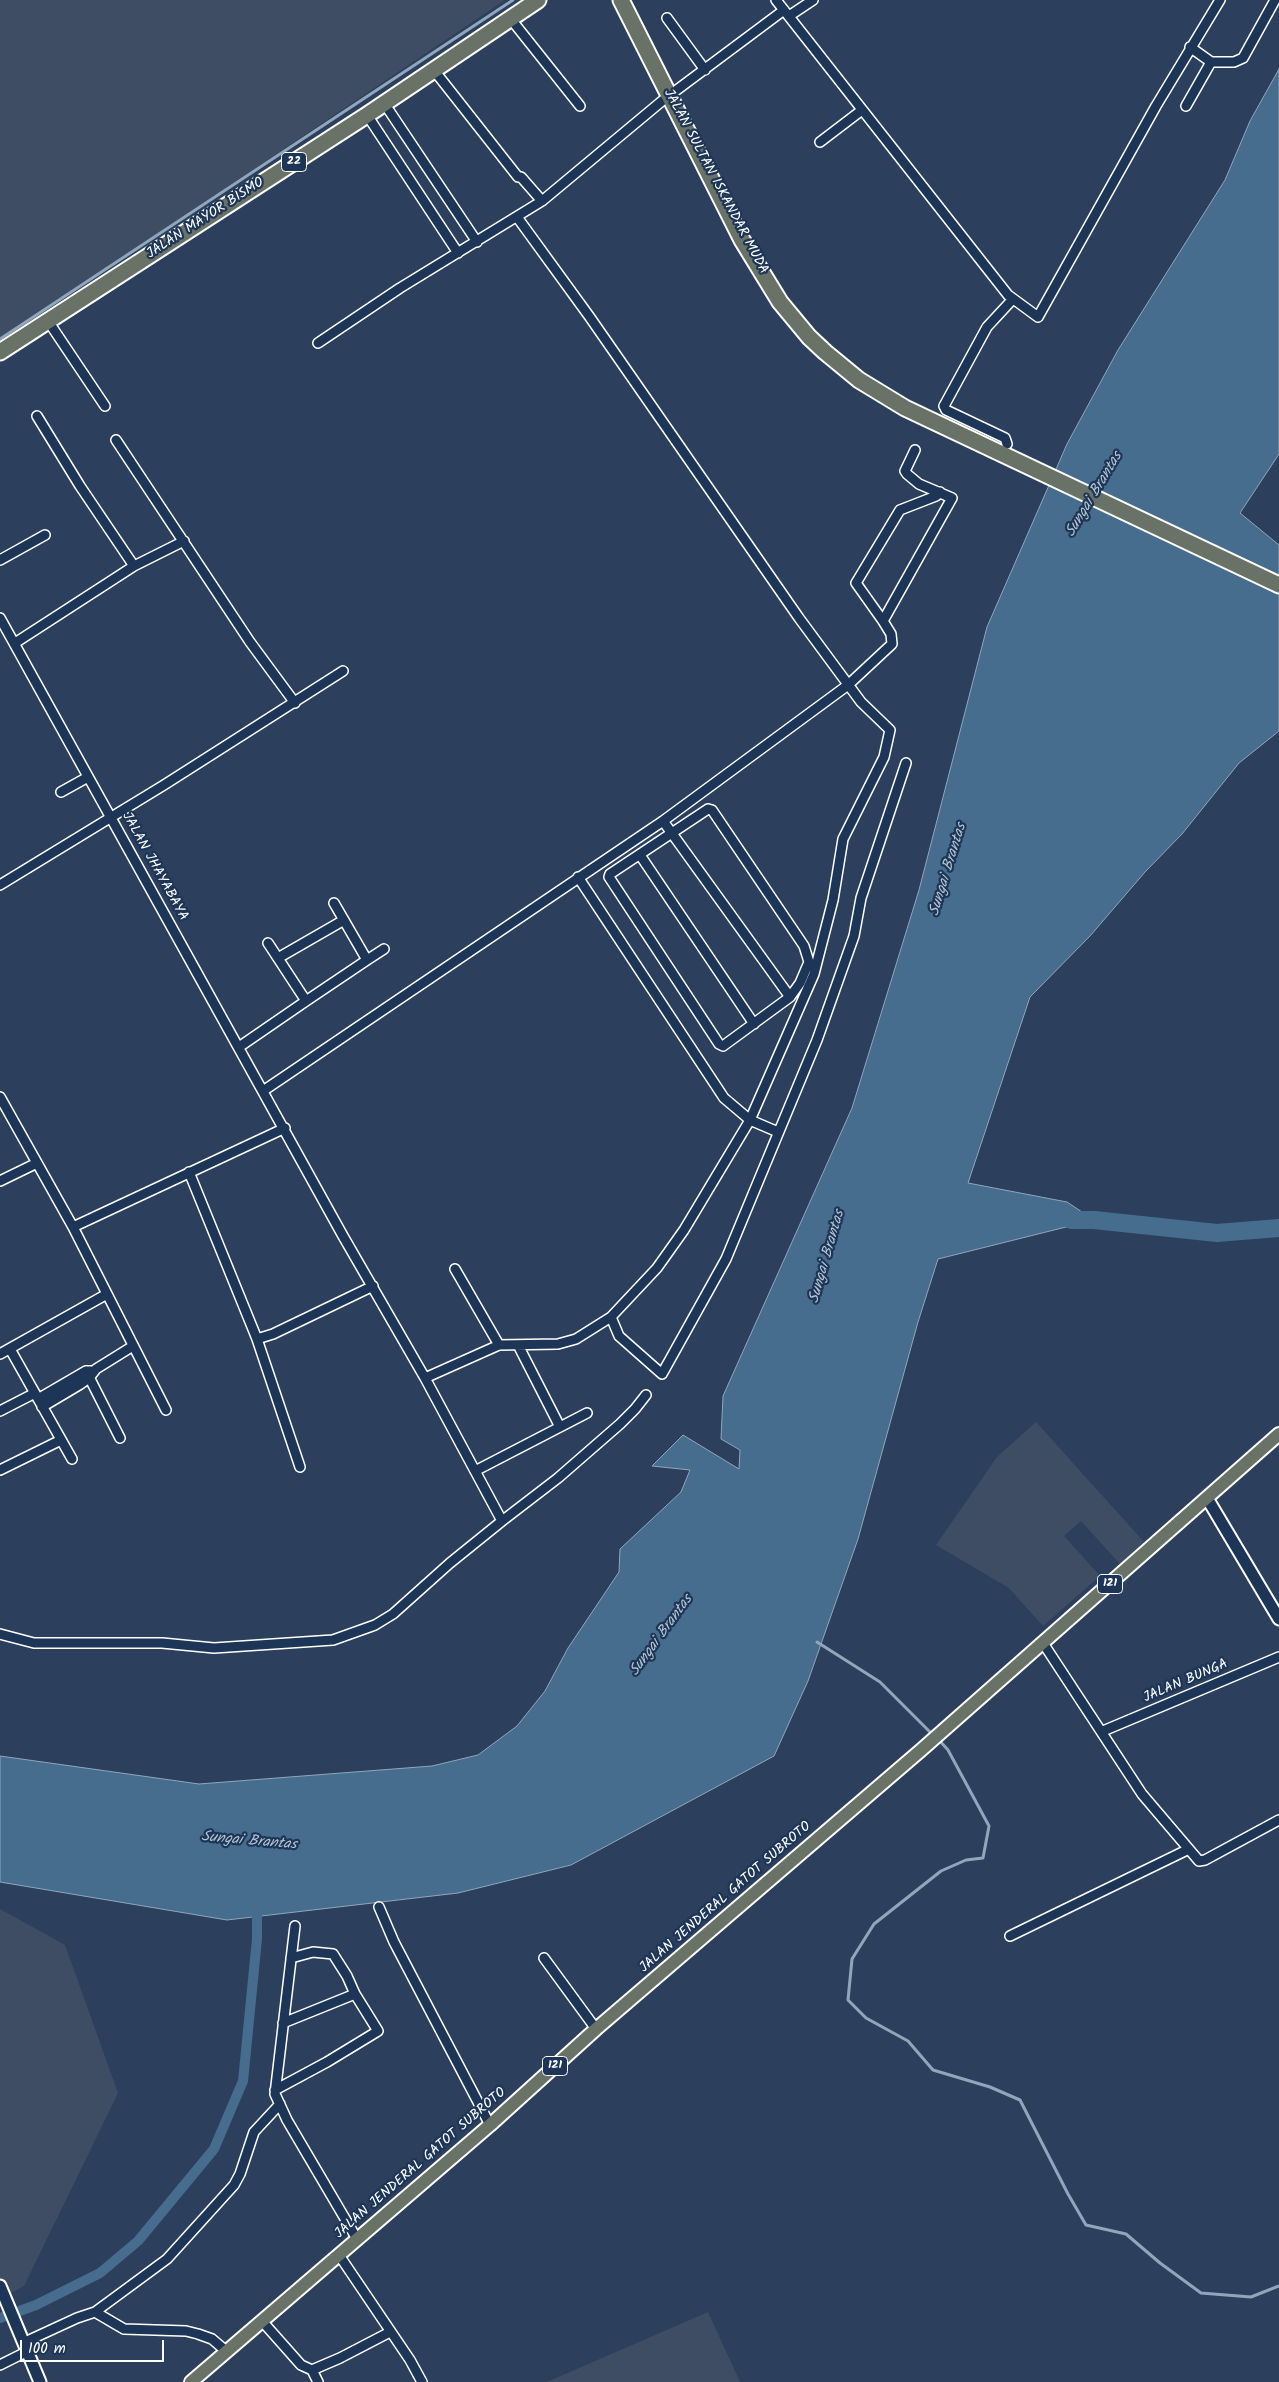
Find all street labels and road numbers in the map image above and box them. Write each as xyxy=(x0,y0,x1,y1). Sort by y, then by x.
street label: JALAN SULTAN ISKANDAR MUDA xyxy=(659,87,771,277)
road number: 22 xyxy=(282,152,306,172)
street label: JALAN MAYOR BISMO xyxy=(144,175,268,263)
street label: JALAN JHAYABAYA xyxy=(117,810,191,924)
road number: 121 xyxy=(1098,1575,1122,1594)
street label: JALAN BUNGA xyxy=(1141,1657,1231,1707)
street label: JALAN JENDERAL GATOT SUBROTO xyxy=(637,1819,815,1977)
road number: 121 xyxy=(542,2056,568,2076)
street label: JALAN JENDERAL GATOT SUBROTO xyxy=(332,2085,510,2243)

